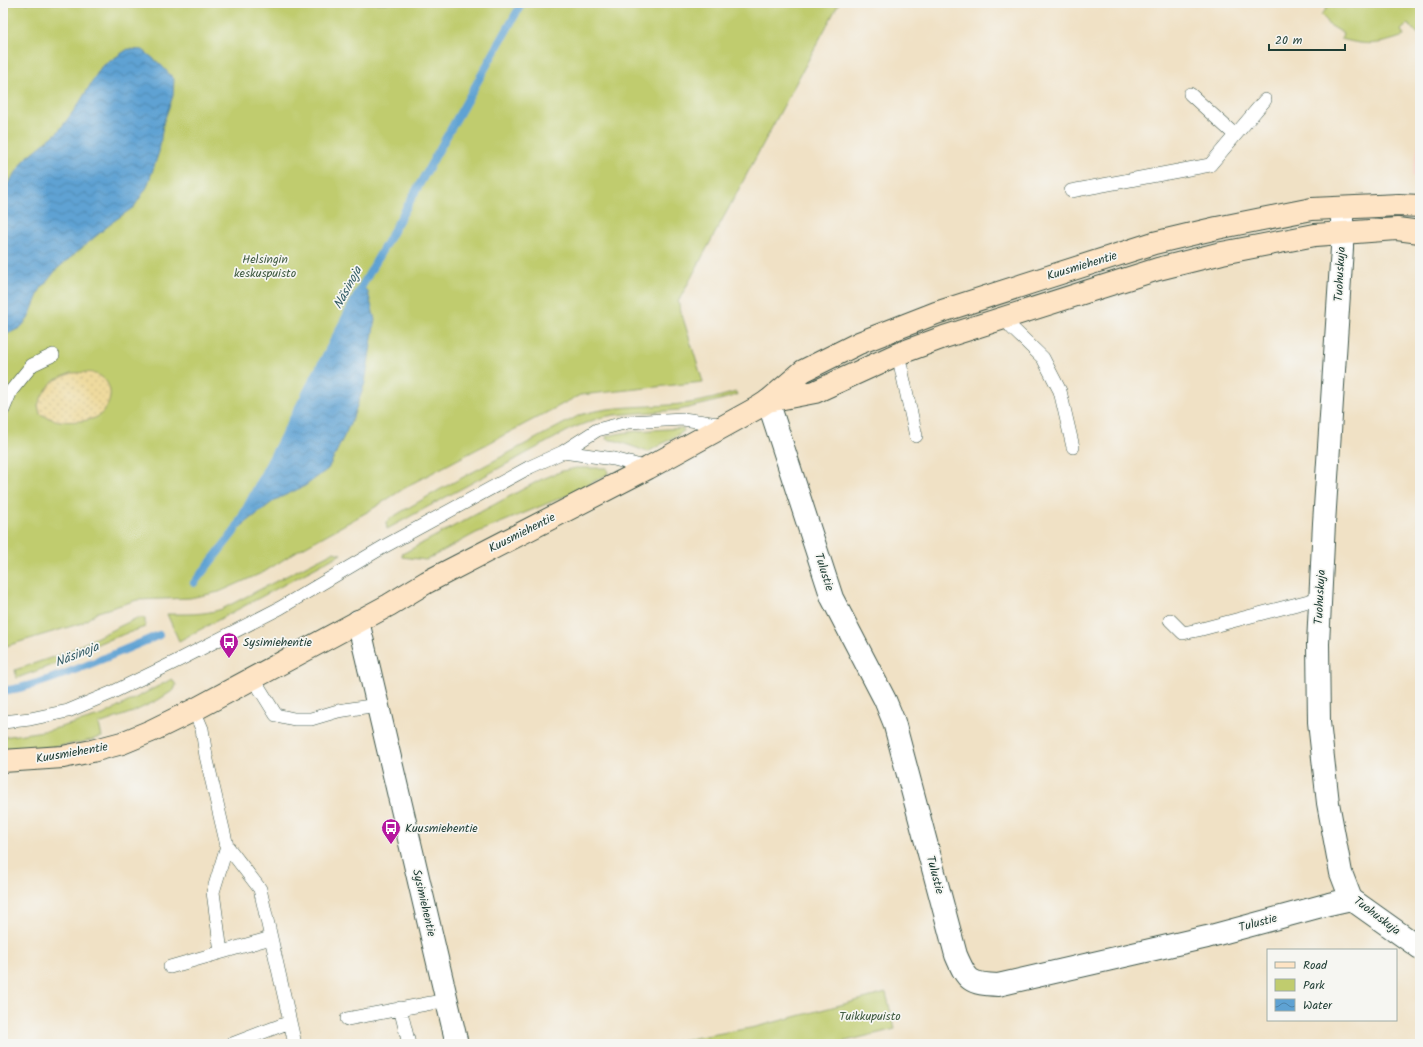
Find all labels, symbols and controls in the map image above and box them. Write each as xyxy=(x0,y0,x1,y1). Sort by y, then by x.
scale bar xyxy=(1269,26,1345,52)
text: 20 m xyxy=(1275,31,1303,50)
street label: Kuusmiehentie xyxy=(1044,246,1120,286)
street label: Tuohuskuja xyxy=(1329,246,1351,302)
park label: Helsingin keskuspuisto xyxy=(234,250,296,283)
water label: Näsinoja xyxy=(328,262,368,313)
street label: Kuusmiehentie xyxy=(485,508,559,558)
street label: Tulustie xyxy=(809,551,839,594)
street label: Tuohuskuja xyxy=(1309,569,1331,625)
bus stop icon: Sysimiehentie xyxy=(218,631,240,659)
place label: Sysimiehentie xyxy=(243,633,313,652)
water label: Näsinoja xyxy=(52,636,103,673)
street label: Kuusmiehentie xyxy=(35,737,110,769)
bus stop icon: Kuusmiehentie xyxy=(380,817,402,845)
place label: Kuusmiehentie xyxy=(405,819,478,838)
street label: Tulustie xyxy=(921,854,949,897)
street label: Sysimiehentie xyxy=(407,867,441,939)
street label: Tuohuskuja xyxy=(1349,892,1405,940)
street label: Tulustie xyxy=(1237,909,1280,937)
legend xyxy=(1267,949,1397,1021)
text: Road xyxy=(1303,956,1328,975)
text: Park xyxy=(1303,976,1325,995)
text: Water xyxy=(1303,996,1333,1015)
park label: Tuikkupuisto xyxy=(839,1007,901,1026)

